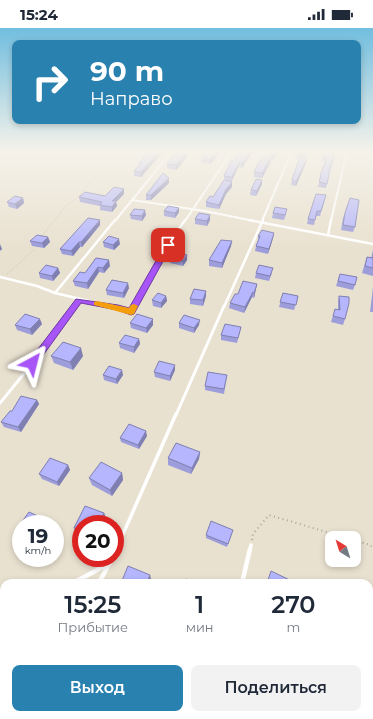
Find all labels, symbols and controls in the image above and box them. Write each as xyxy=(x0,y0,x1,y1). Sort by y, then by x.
text: 15:24 xyxy=(20,5,58,24)
text: 90 m xyxy=(90,54,164,88)
icon: right xyxy=(24,56,76,108)
text: Направо xyxy=(90,88,173,110)
pin xyxy=(151,228,185,262)
icon: arrive xyxy=(157,234,179,256)
position arrow xyxy=(11,342,53,384)
speed limit sign: 20 xyxy=(72,515,124,567)
text: 19 xyxy=(28,524,48,548)
north arrow xyxy=(325,531,361,567)
map controls xyxy=(325,531,361,567)
text: km/h xyxy=(25,544,51,557)
text: 15:25 xyxy=(64,590,121,619)
text: 1 xyxy=(195,590,204,619)
text: 270 xyxy=(271,590,315,619)
text: Прибытие xyxy=(58,619,128,635)
text: мин xyxy=(186,619,214,635)
text: m xyxy=(286,619,300,635)
button: Выход xyxy=(12,665,183,711)
button: Поделиться xyxy=(191,665,361,711)

